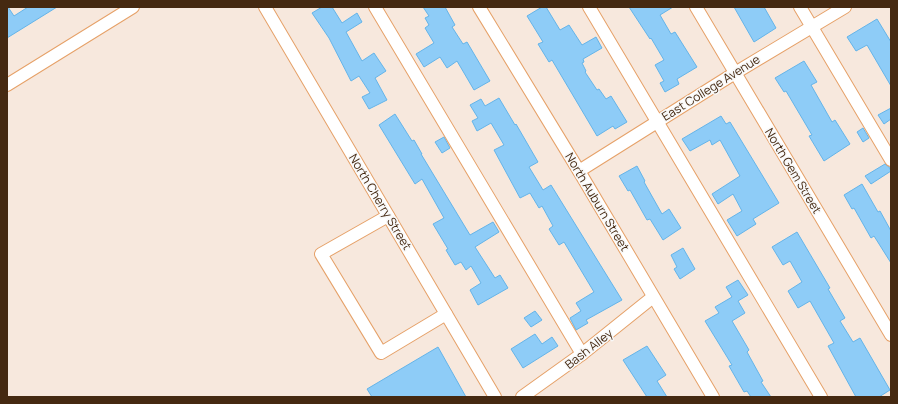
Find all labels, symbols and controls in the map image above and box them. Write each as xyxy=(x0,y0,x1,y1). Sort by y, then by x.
street label: East College Avenue xyxy=(658,50,763,125)
street label: North Gem Street xyxy=(761,125,826,217)
street label: North Auburn Street xyxy=(561,149,634,254)
street label: North Cherry Street xyxy=(345,151,416,253)
street label: Bash Alley xyxy=(561,324,617,373)

